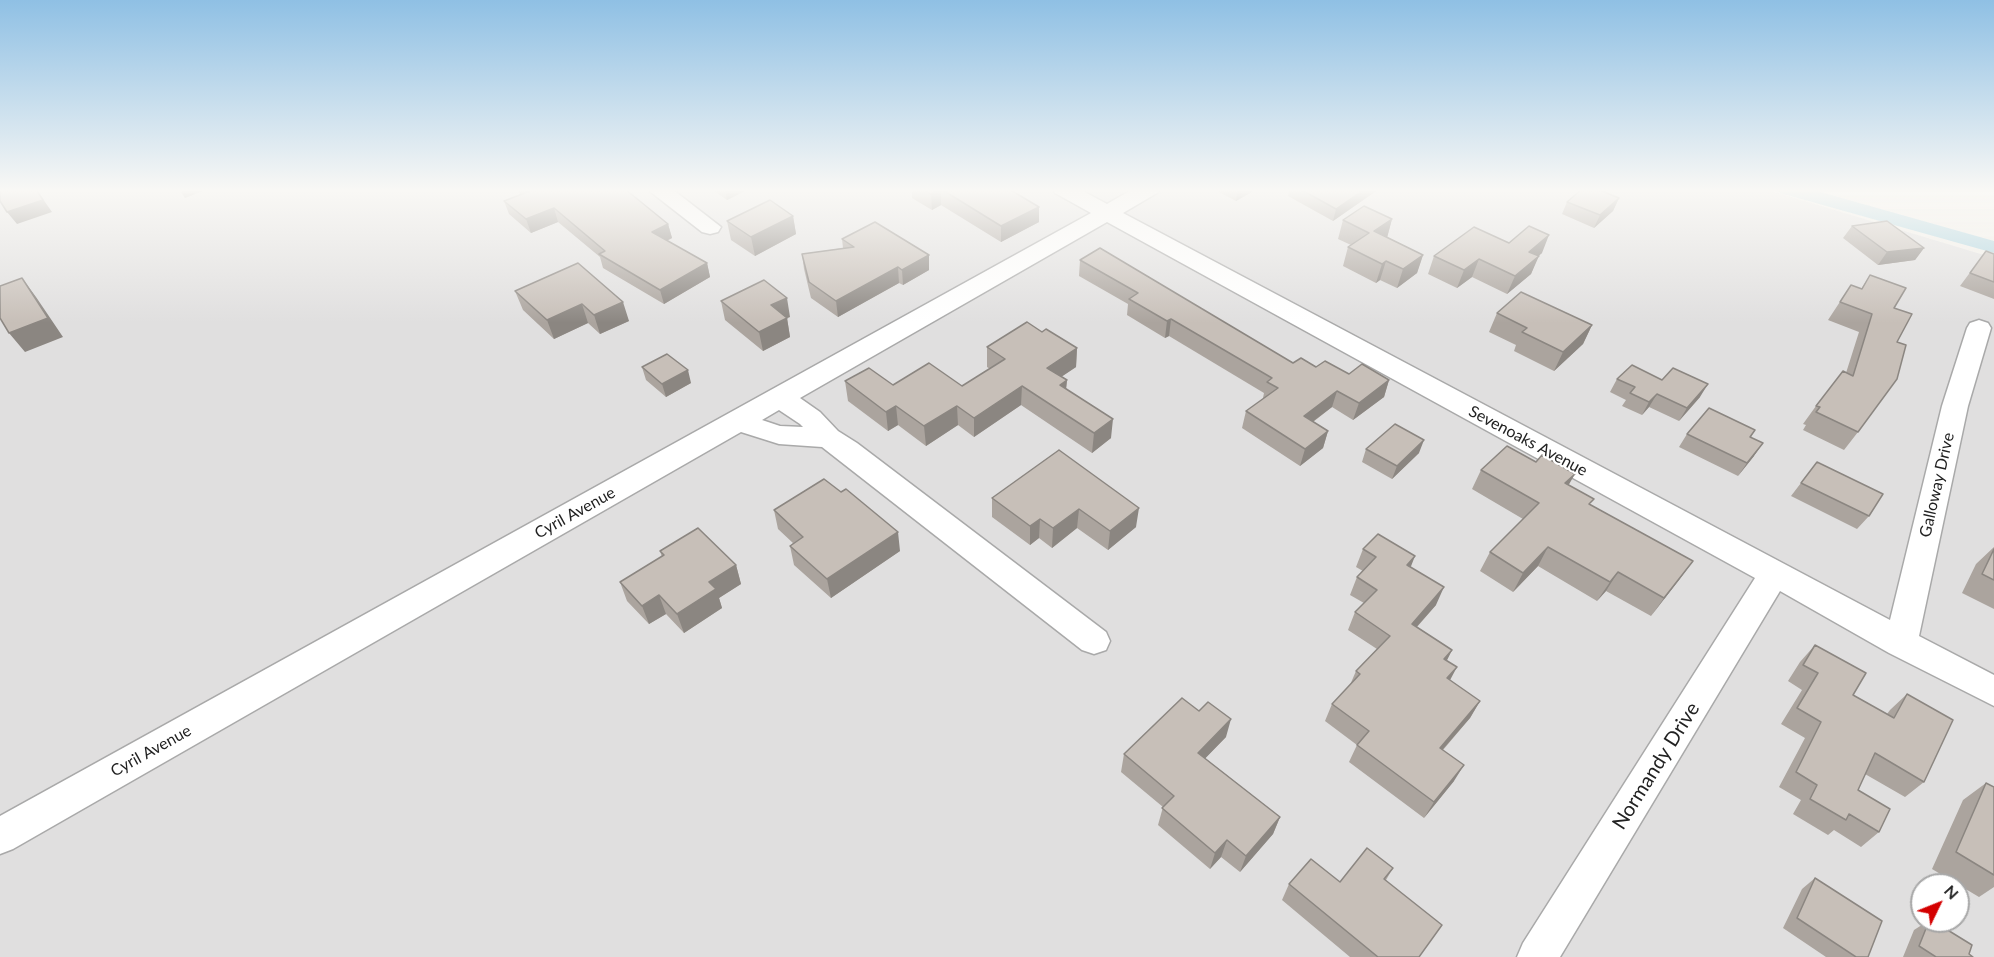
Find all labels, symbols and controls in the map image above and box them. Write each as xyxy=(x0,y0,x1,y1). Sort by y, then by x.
street label: Sevenoaks Avenue xyxy=(1465,402,1591,480)
street label: Galloway Drive xyxy=(1916,431,1958,539)
street label: Cyril Avenue xyxy=(531,483,619,543)
street label: Normandy Drive xyxy=(1607,698,1705,834)
street label: Cyril Avenue xyxy=(107,721,195,781)
north arrow xyxy=(1910,873,1970,933)
text: N xyxy=(1941,881,1963,903)

